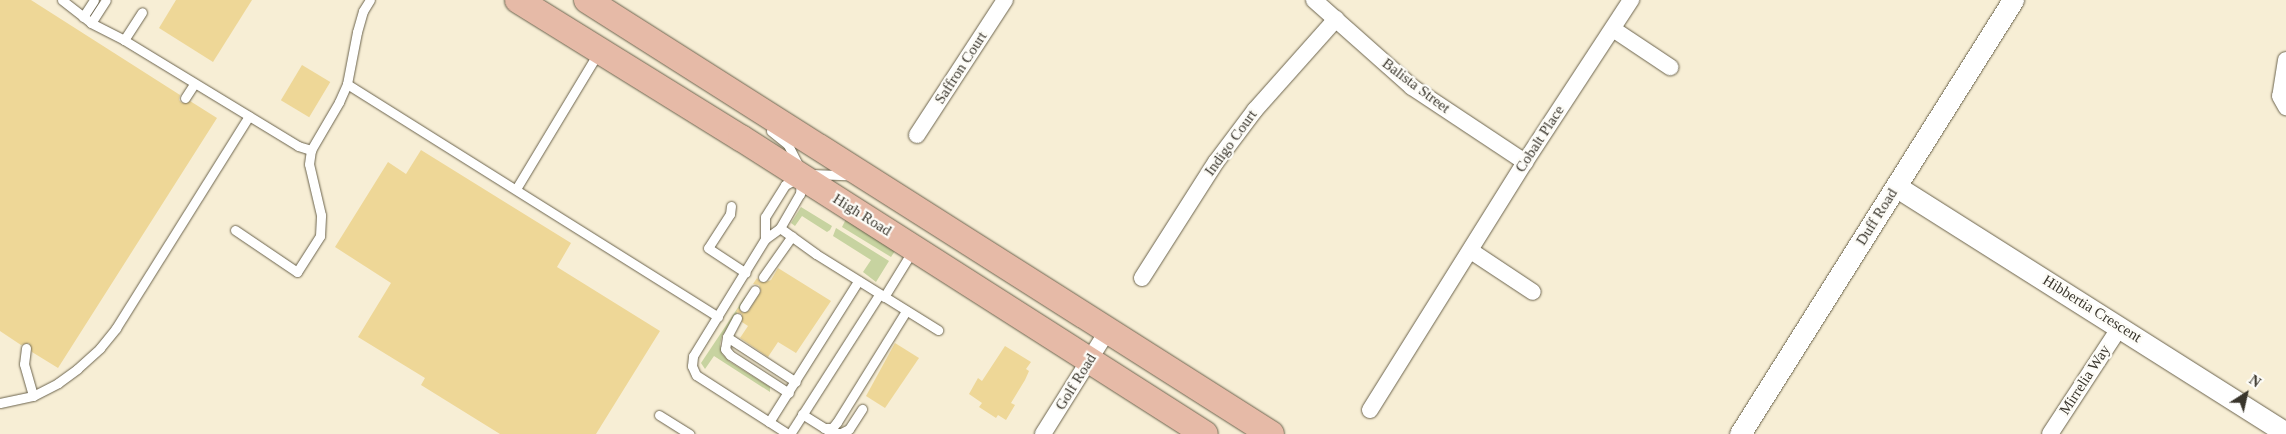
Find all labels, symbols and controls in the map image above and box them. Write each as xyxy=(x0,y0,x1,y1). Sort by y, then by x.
street label: Saffron Court xyxy=(931,28,991,108)
street label: Balista Street xyxy=(1378,55,1454,117)
street label: Cobalt Place xyxy=(1512,102,1568,176)
street label: Indigo Court xyxy=(1201,107,1261,179)
street label: Duff Road xyxy=(1853,185,1901,249)
street label: High Road xyxy=(829,190,895,240)
street label: Hibbertia Crescent xyxy=(2039,271,2145,347)
street label: Mirrelia Way xyxy=(2056,342,2114,418)
street label: Golf Road xyxy=(1052,351,1100,413)
north arrow xyxy=(2221,369,2271,419)
text: N xyxy=(2246,372,2263,390)

